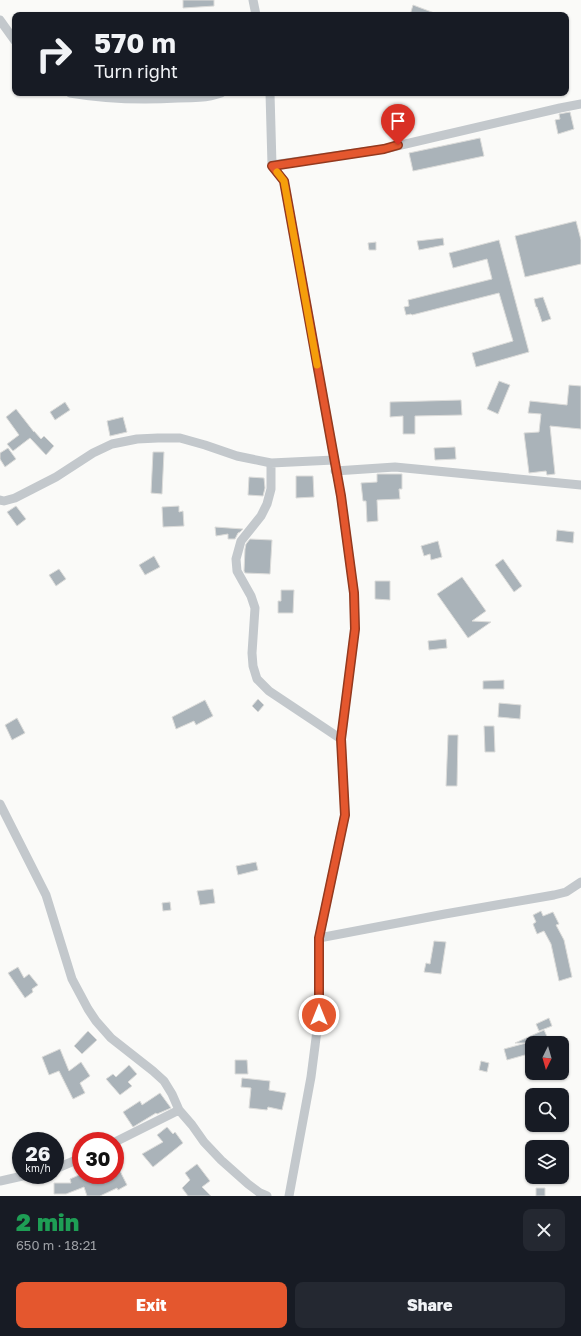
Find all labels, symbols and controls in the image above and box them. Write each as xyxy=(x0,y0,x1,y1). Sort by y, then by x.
text: 570 m xyxy=(94,26,176,59)
icon: right xyxy=(28,28,80,80)
text: Turn right xyxy=(94,60,178,82)
pin xyxy=(381,104,415,145)
icon: arrive xyxy=(387,110,409,132)
position arrow xyxy=(298,994,340,1036)
north arrow xyxy=(525,1036,569,1080)
map controls xyxy=(525,1036,569,1184)
button: search xyxy=(525,1088,569,1132)
speed limit sign: 30 xyxy=(72,1132,124,1184)
button: layers xyxy=(525,1140,569,1184)
text: 26 xyxy=(26,1141,50,1165)
text: km/h xyxy=(25,1162,51,1174)
text: 2 min xyxy=(16,1207,79,1236)
button: close xyxy=(523,1209,565,1251)
text: 650 m · 18:21 xyxy=(16,1237,97,1253)
button: Exit xyxy=(16,1282,287,1328)
button: Share xyxy=(295,1282,565,1328)

